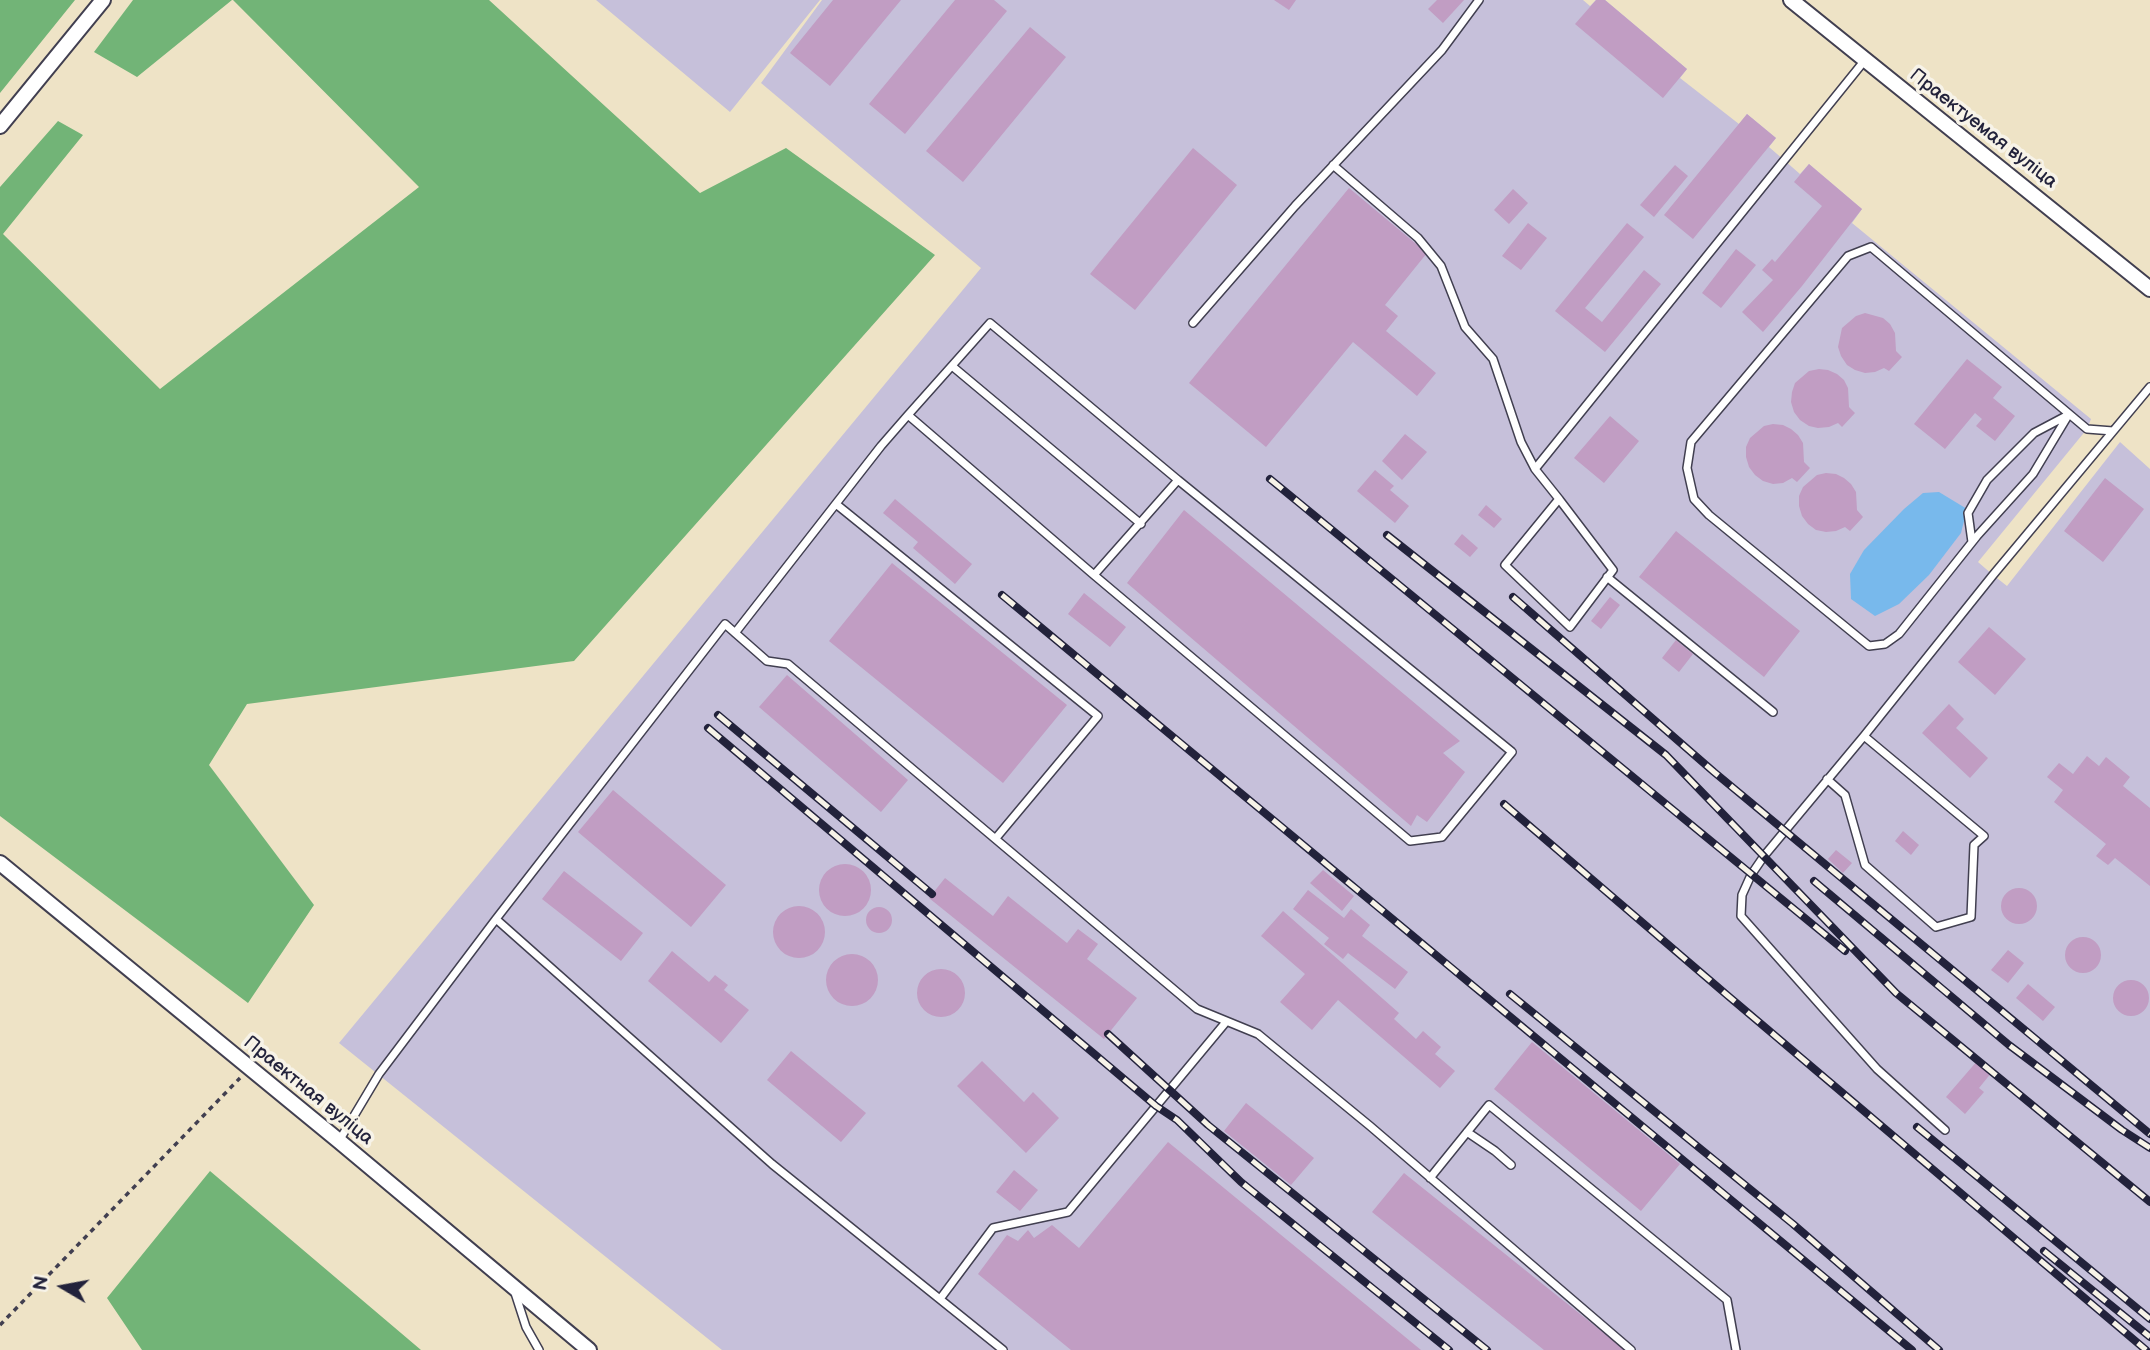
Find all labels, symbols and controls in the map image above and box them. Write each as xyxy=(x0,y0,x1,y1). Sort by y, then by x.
street label: Праектуемая вуліца xyxy=(1905,64,2061,194)
street label: Праектная вуліца xyxy=(239,1032,377,1150)
north arrow xyxy=(28,1252,98,1322)
text: N xyxy=(29,1274,54,1292)

